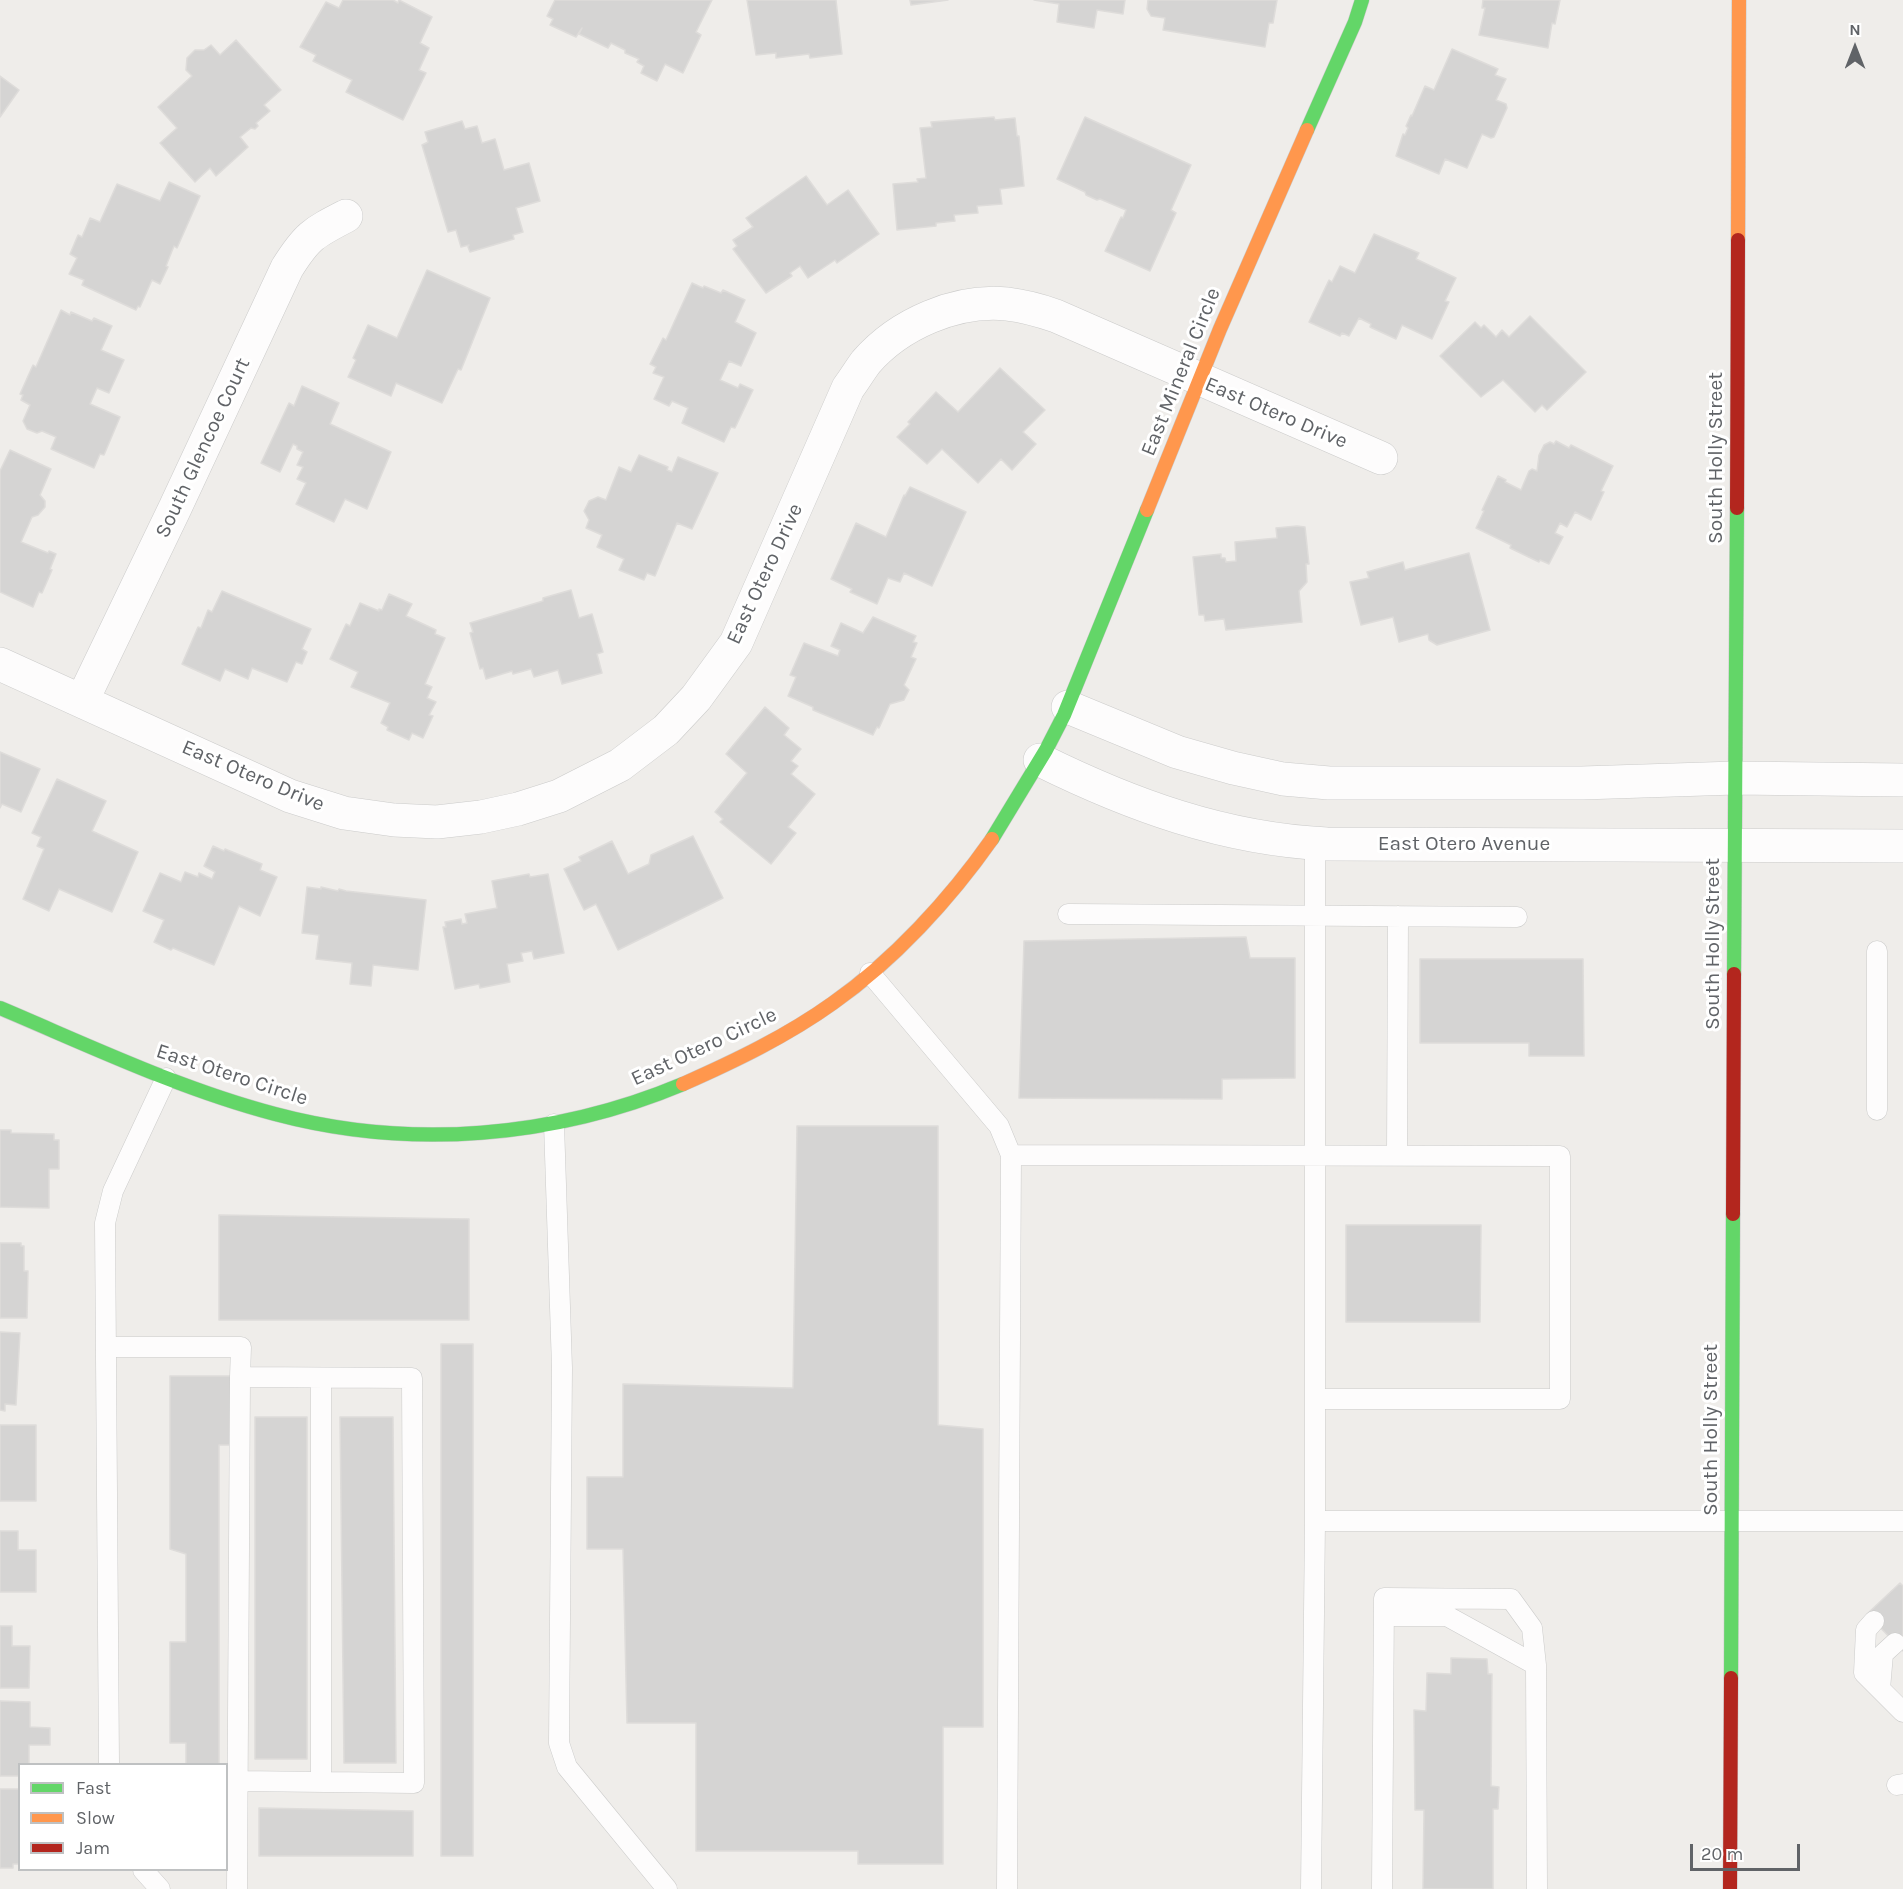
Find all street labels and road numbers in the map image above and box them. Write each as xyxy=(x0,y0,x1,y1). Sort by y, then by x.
street label: East Mineral Circle xyxy=(1136,284,1226,460)
street label: South Glencoe Court xyxy=(150,354,256,542)
street label: East Otero Drive xyxy=(1201,372,1351,454)
street label: South Holly Street xyxy=(1703,372,1729,544)
street label: East Otero Drive xyxy=(721,500,809,648)
street label: East Otero Drive xyxy=(178,735,328,817)
street label: East Otero Avenue xyxy=(1378,831,1550,857)
street label: South Holly Street xyxy=(1700,858,1726,1030)
street label: East Otero Circle xyxy=(627,1002,781,1092)
street label: East Otero Circle xyxy=(153,1039,311,1111)
street label: South Holly Street xyxy=(1698,1344,1724,1516)

